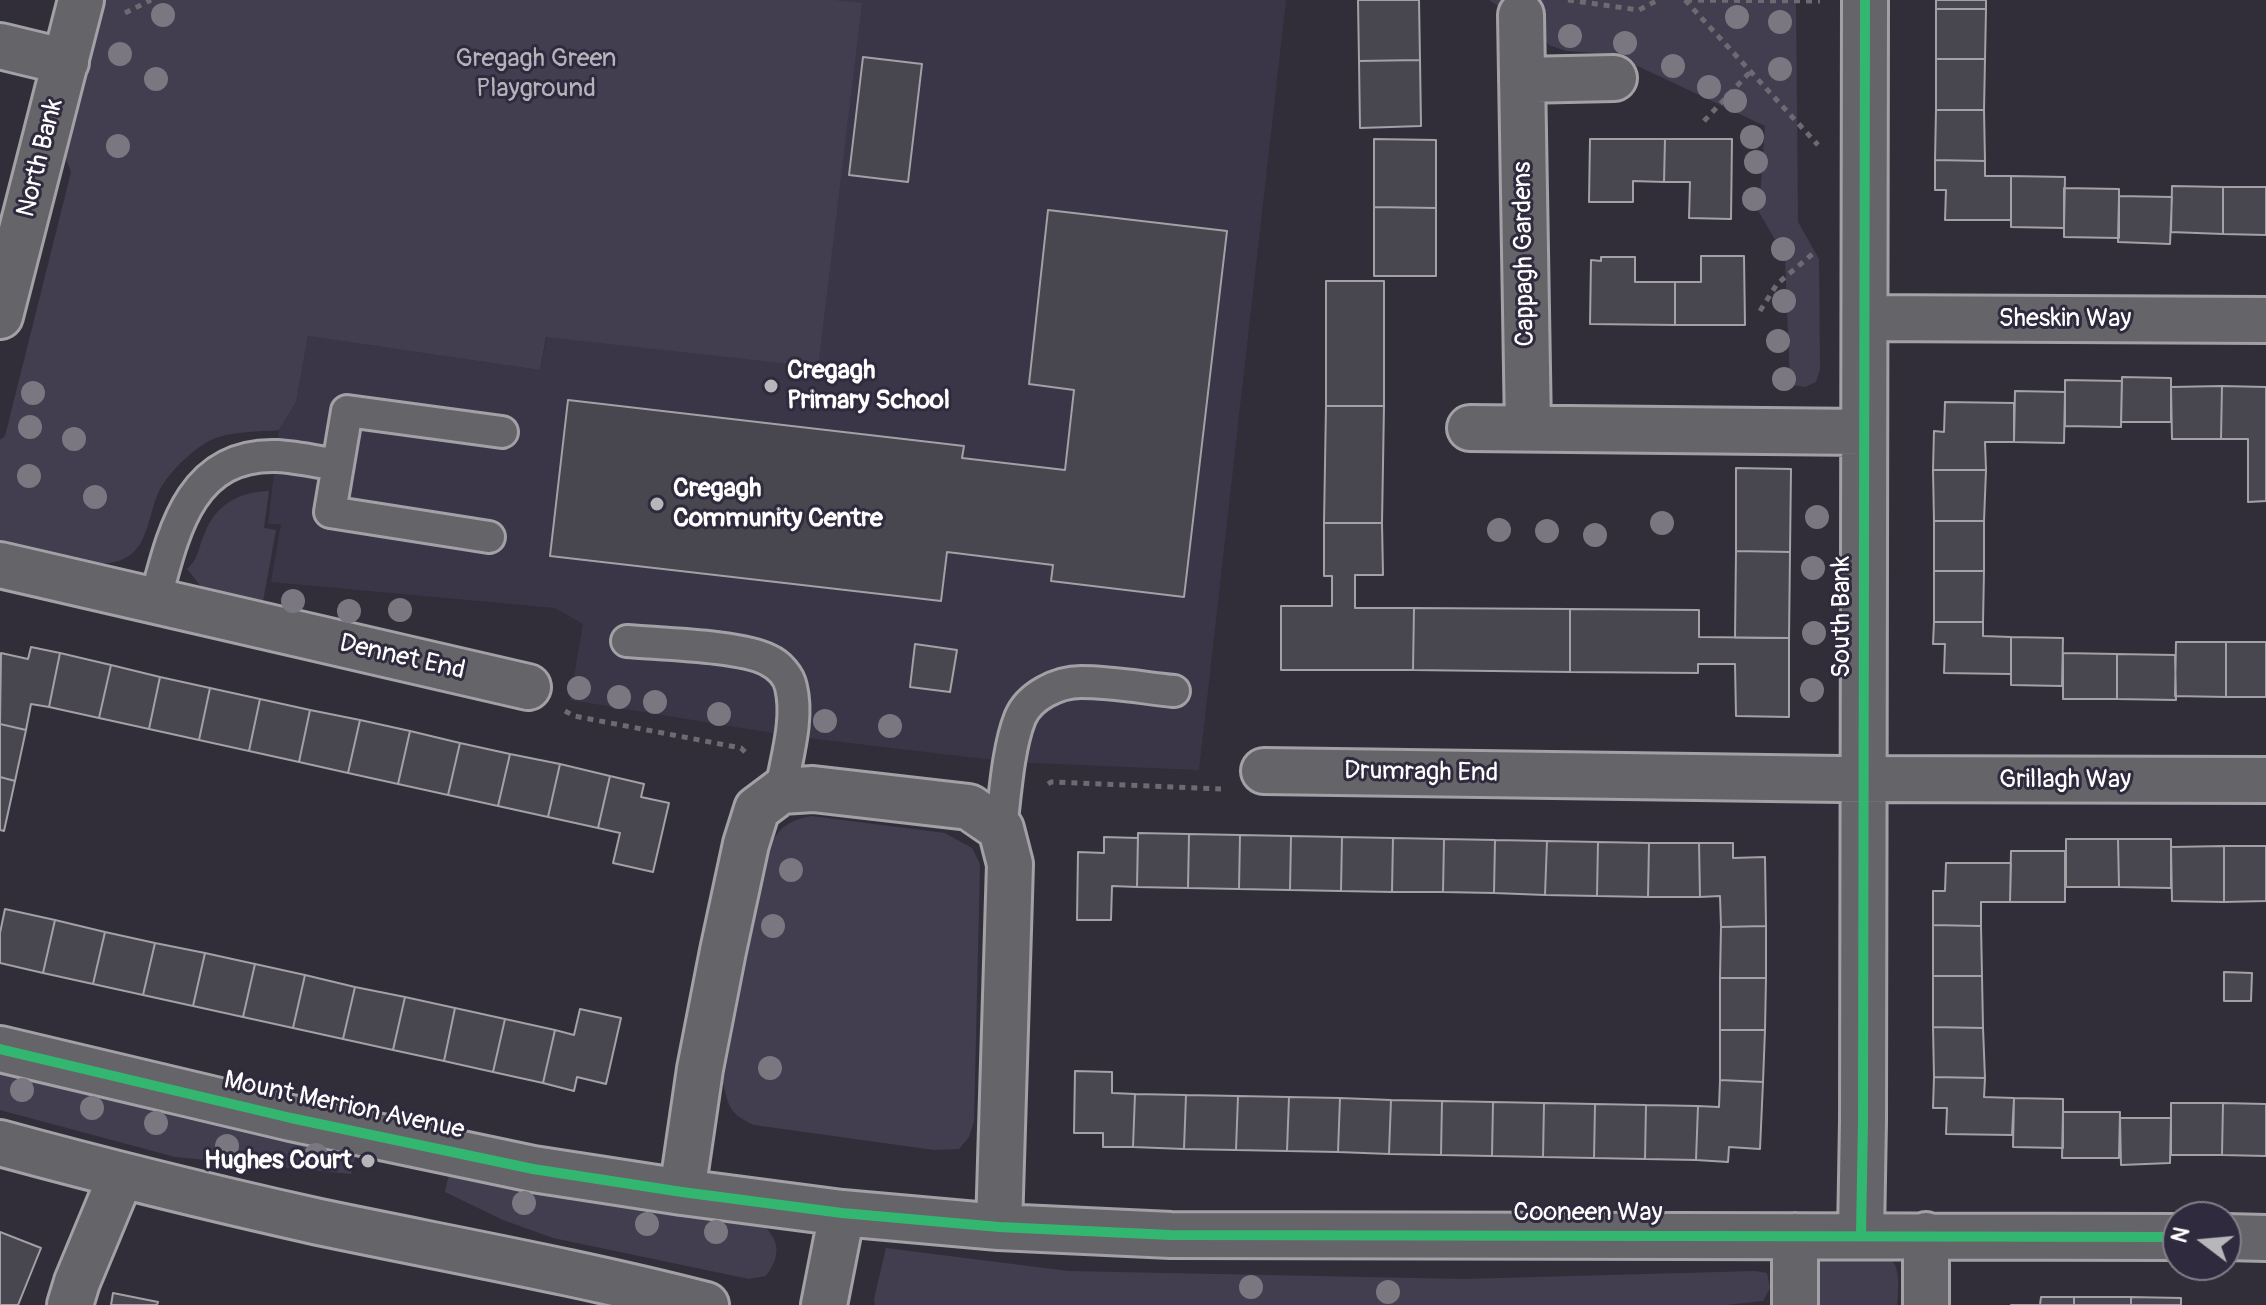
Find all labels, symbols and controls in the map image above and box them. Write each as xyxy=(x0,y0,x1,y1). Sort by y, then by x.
park label: Gregagh Green Playground xyxy=(456,43,616,104)
street label: North Bank xyxy=(11,96,71,220)
street label: Cappagh Gardens xyxy=(1508,161,1542,347)
street label: Sheskin Way xyxy=(1999,303,2131,335)
place label: Cregagh Primary School xyxy=(787,355,950,416)
marker: Cregagh Primary School xyxy=(762,377,780,395)
place label: Cregagh Community Centre xyxy=(673,473,883,534)
marker: Cregagh Community Centre xyxy=(648,495,666,513)
street label: South Bank xyxy=(1826,556,1858,678)
street label: Dennet End xyxy=(336,628,468,688)
street label: Drumragh End xyxy=(1343,756,1499,790)
street label: Grillagh Way xyxy=(1999,764,2131,796)
street label: Mount Merrion Avenue xyxy=(221,1065,467,1147)
place label: Hughes Court xyxy=(204,1145,352,1177)
marker: Hughes Court xyxy=(359,1152,377,1170)
street label: Cooneen Way xyxy=(1513,1197,1663,1229)
north arrow xyxy=(2162,1201,2242,1281)
text: N xyxy=(2165,1224,2196,1246)

